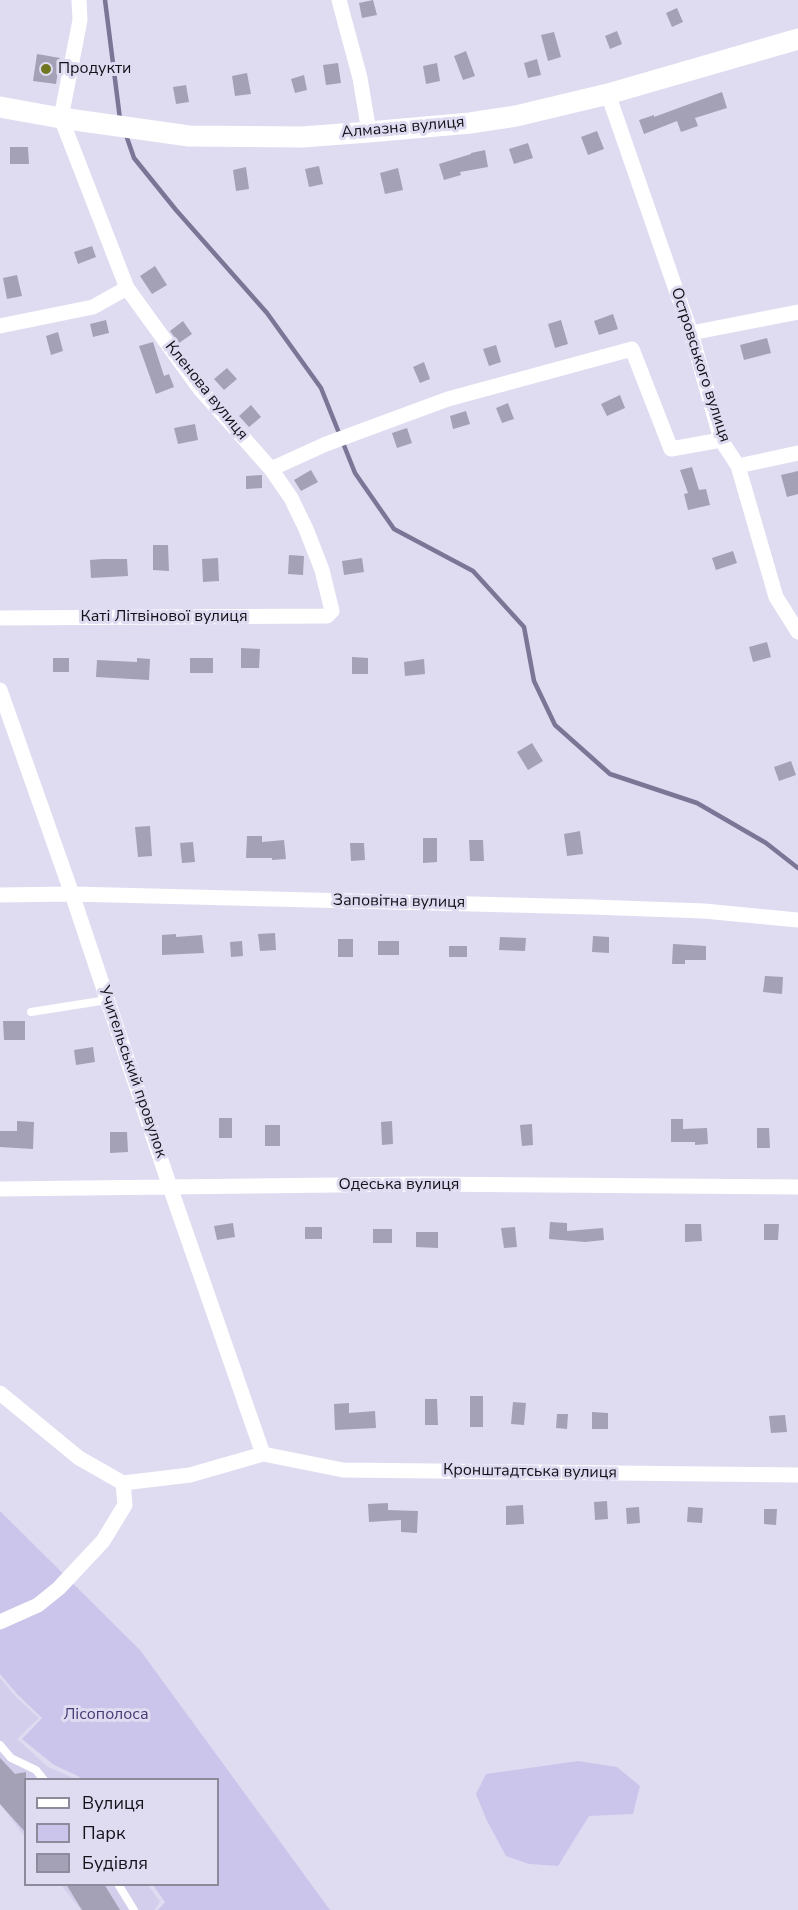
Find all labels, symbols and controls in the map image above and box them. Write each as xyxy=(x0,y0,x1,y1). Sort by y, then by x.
place label: Продукти xyxy=(58,59,131,79)
marker: Продукти xyxy=(39,62,53,76)
street label: Алмазна вулиця xyxy=(341,113,465,143)
street label: Островського вулиця xyxy=(666,285,734,445)
street label: Кленова вулиця xyxy=(160,338,252,444)
street label: Каті Літвінової вулиця xyxy=(80,607,248,627)
street label: Заповітна вулиця xyxy=(333,891,465,913)
street label: Учительський провулок xyxy=(94,984,170,1160)
street label: Одеська вулиця xyxy=(339,1175,459,1195)
street label: Кронштадтська вулиця xyxy=(443,1461,617,1483)
park label: Лісополоса xyxy=(63,1705,149,1725)
legend xyxy=(24,1778,219,1886)
text: Вулиця xyxy=(82,1791,144,1815)
text: Парк xyxy=(82,1821,125,1845)
text: Будівля xyxy=(82,1851,148,1875)

